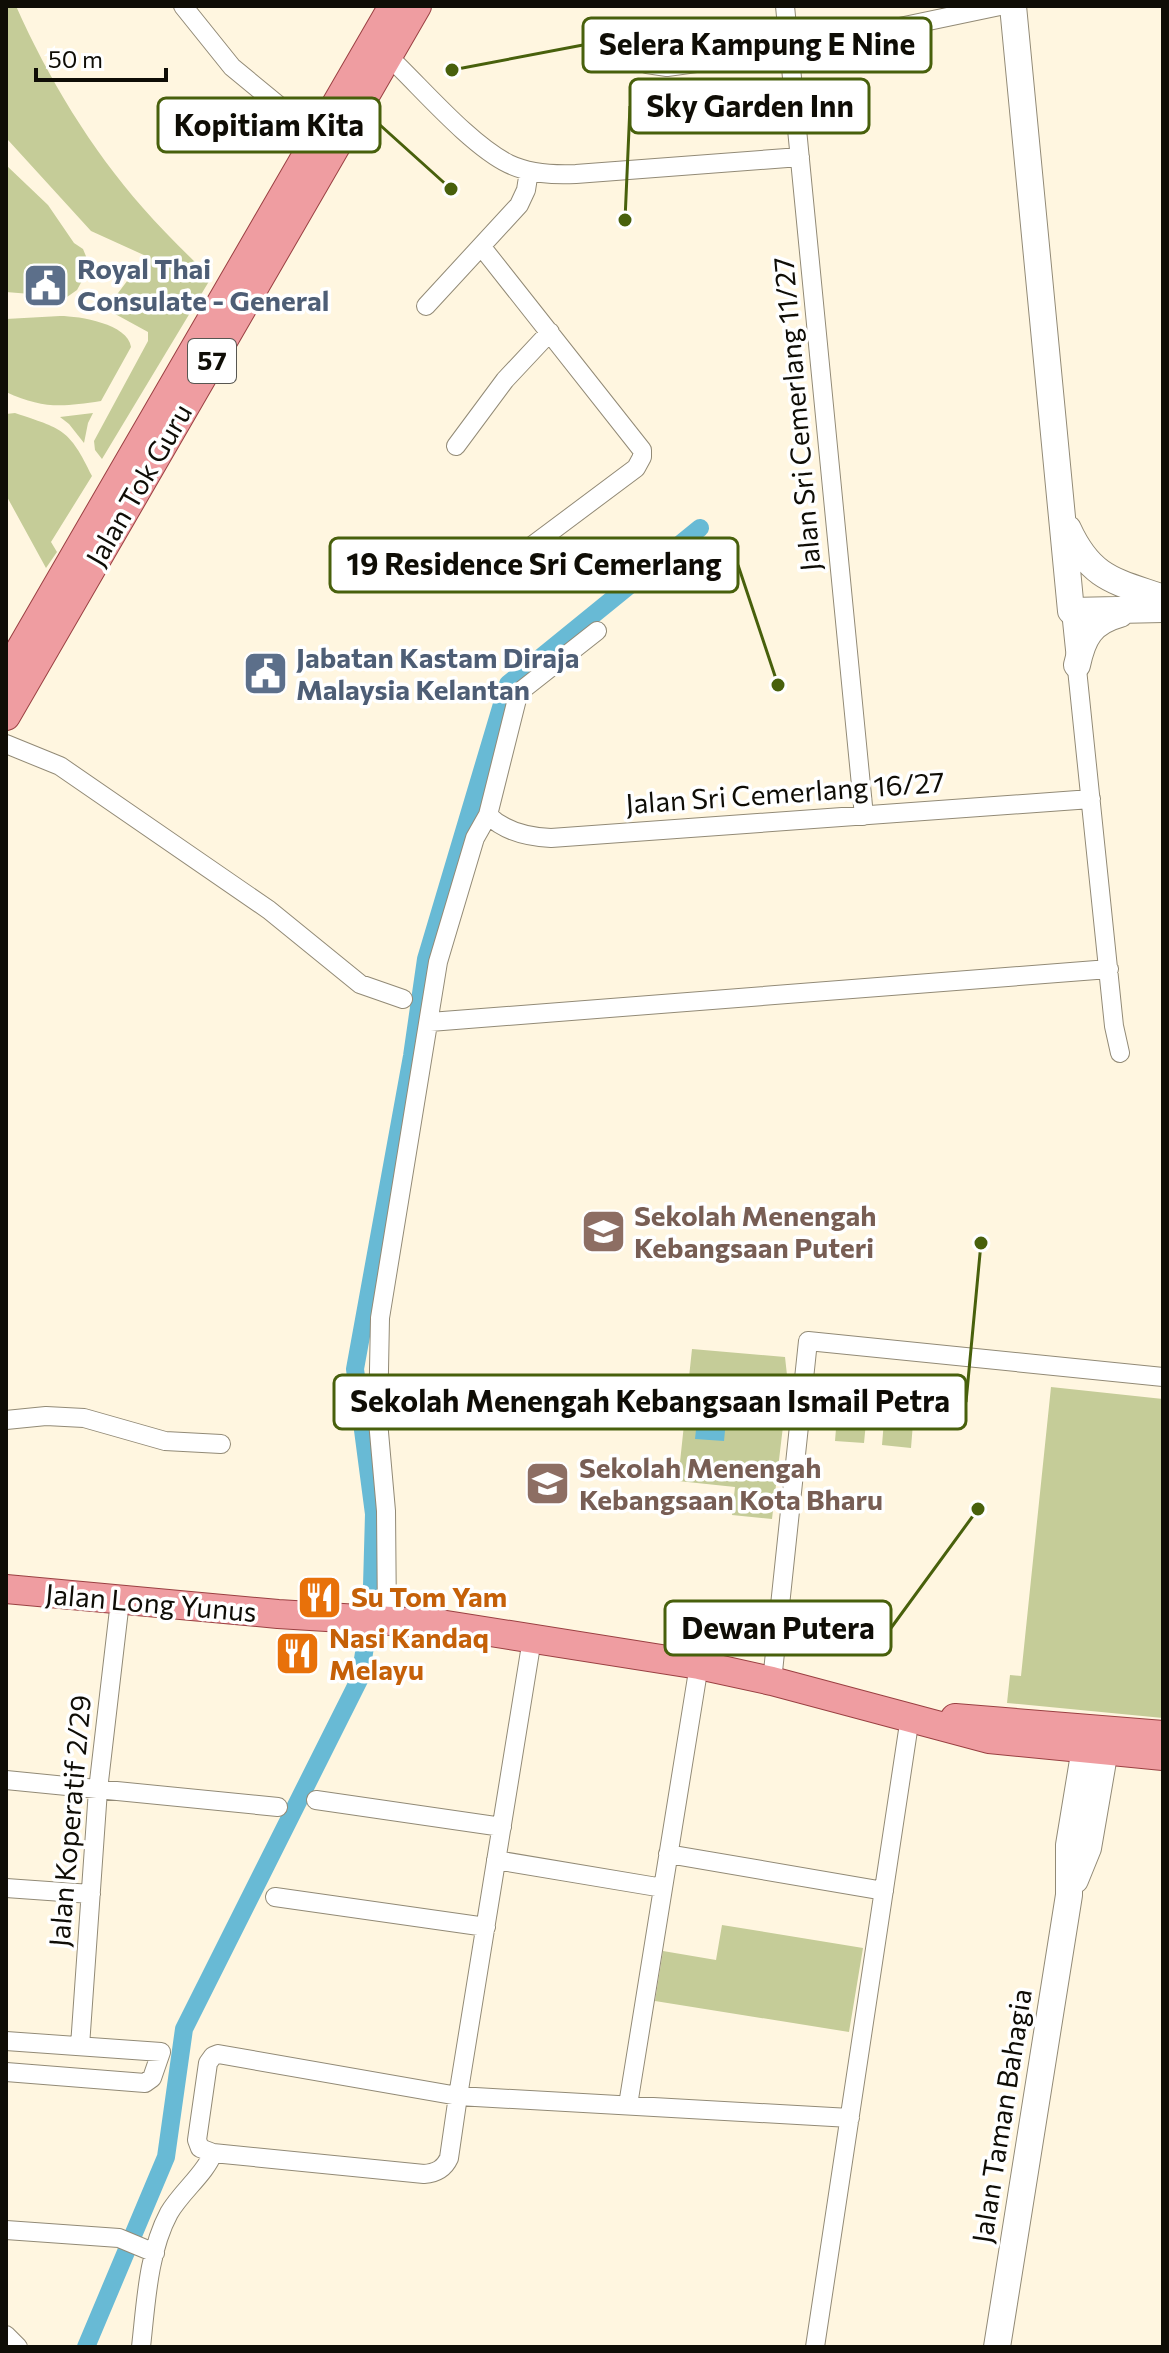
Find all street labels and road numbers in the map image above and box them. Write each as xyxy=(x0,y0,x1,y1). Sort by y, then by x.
street label: Jalan Sri Cemerlang 11/27 xyxy=(765,255,827,573)
road number: 57 xyxy=(188,339,236,383)
street label: Jalan Tok Guru xyxy=(78,397,198,572)
street label: Jalan Sri Cemerlang 16/27 xyxy=(624,764,946,820)
street label: Jalan Long Yunus xyxy=(44,1576,258,1628)
street label: Jalan Koperatif 2/29 xyxy=(41,1693,97,1948)
street label: Jalan Taman Bahagia xyxy=(964,1986,1038,2245)

